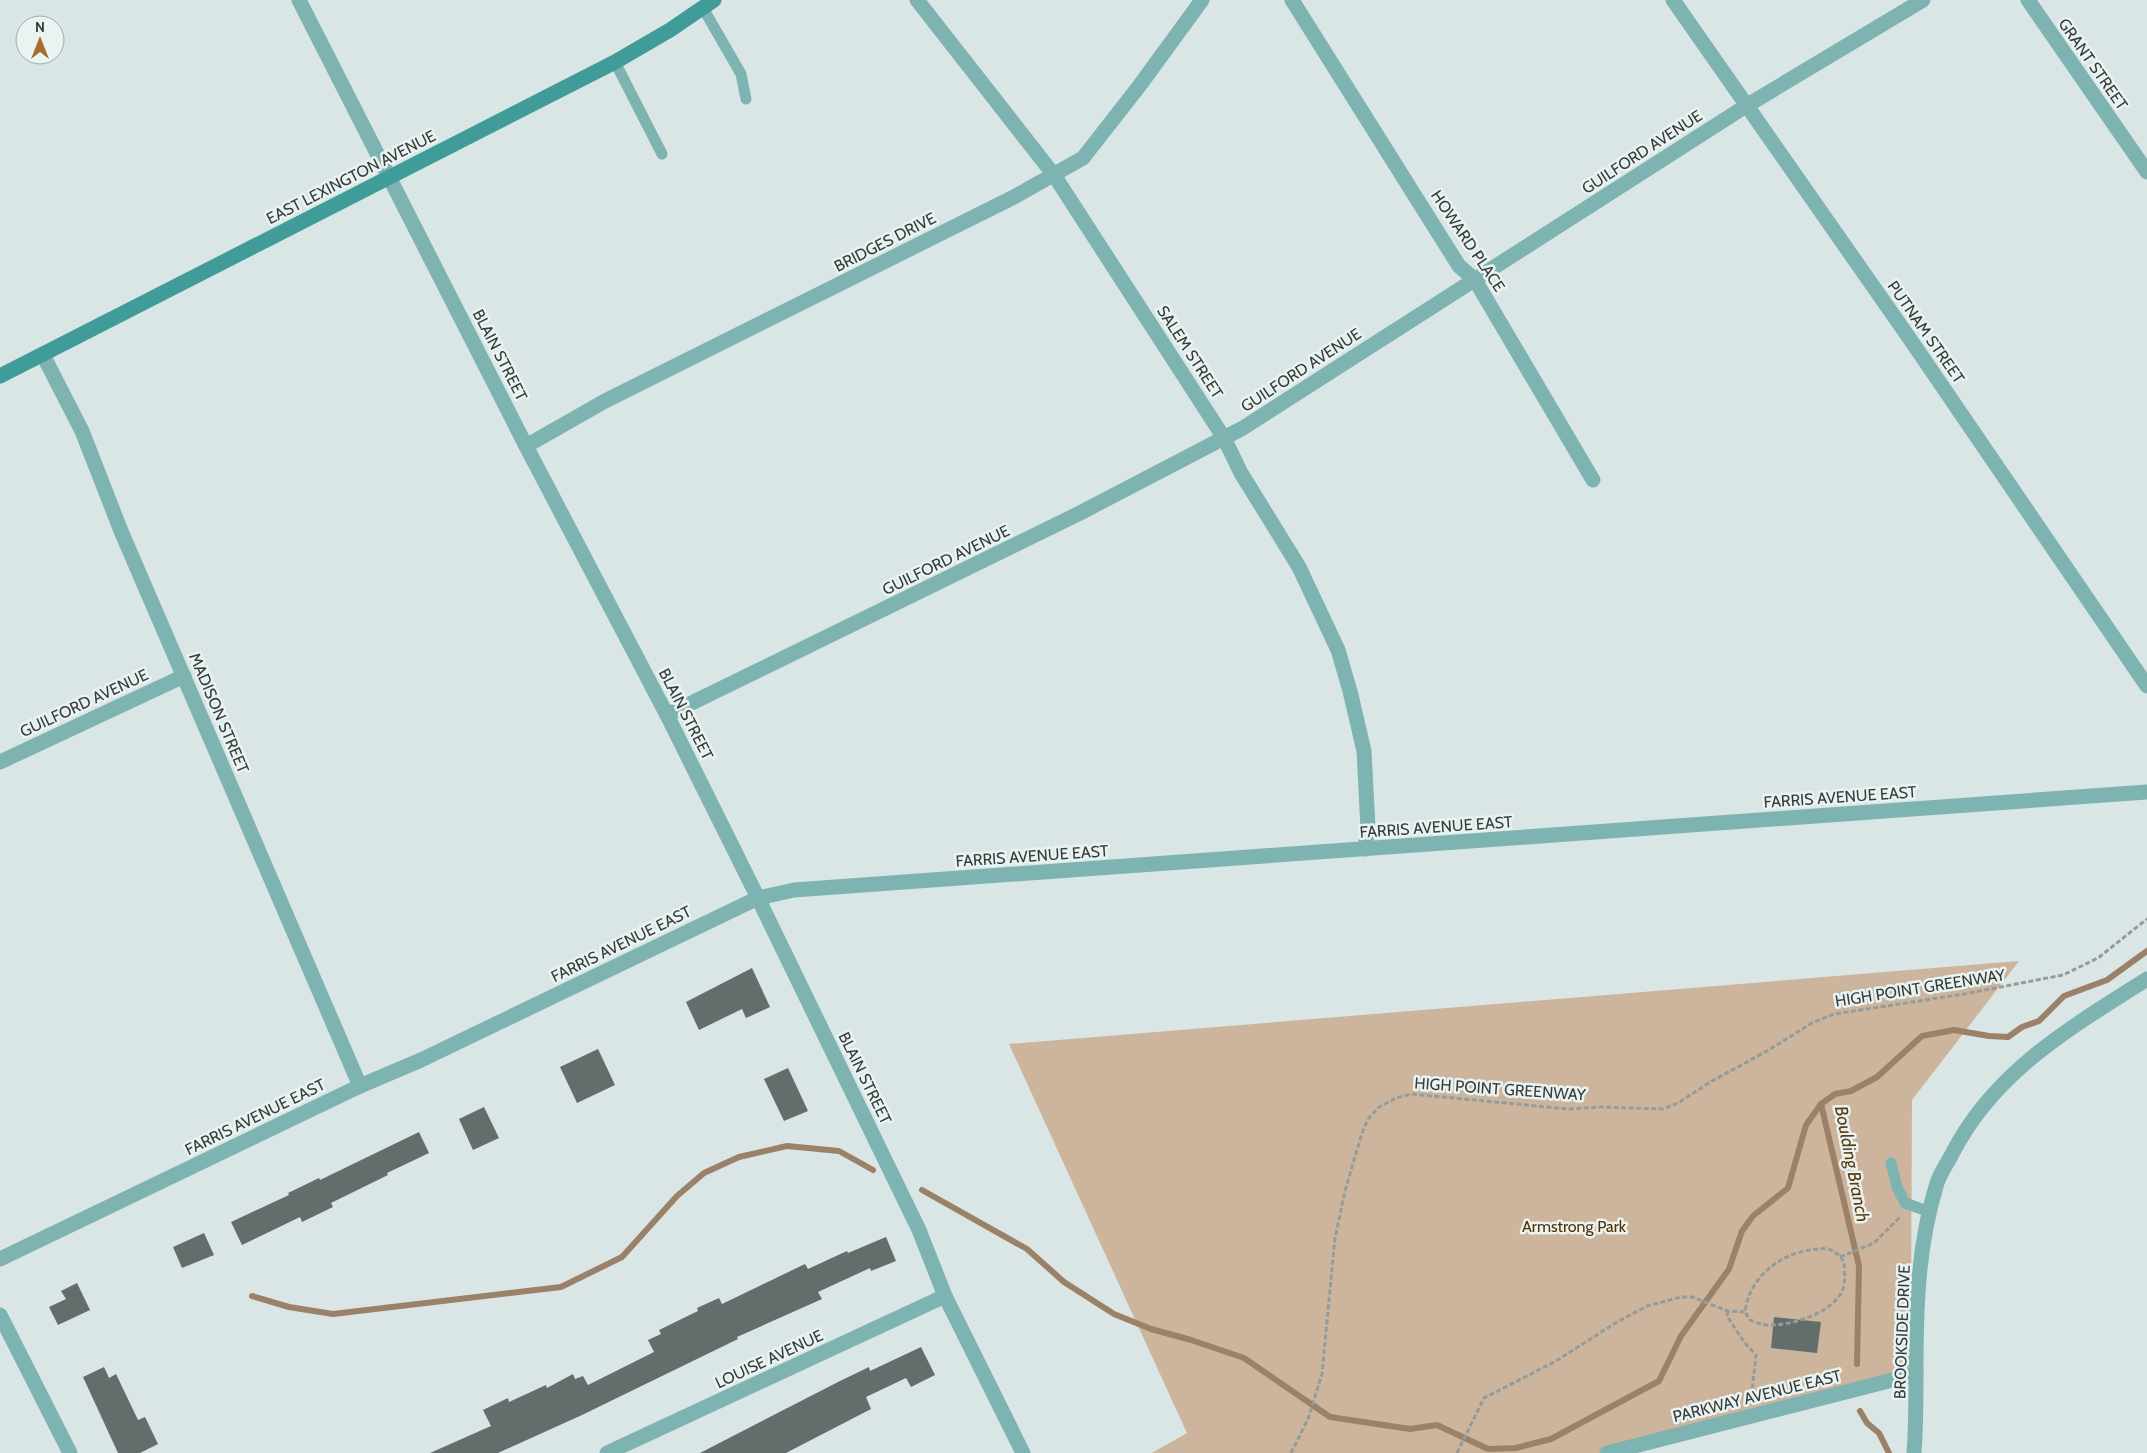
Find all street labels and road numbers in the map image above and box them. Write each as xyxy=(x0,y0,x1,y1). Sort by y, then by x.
street label: GRANT STREET xyxy=(2054,15,2132,114)
street label: GUILFORD AVENUE xyxy=(1578,106,1706,198)
street label: EAST LEXINGTON AVENUE xyxy=(263,126,439,228)
street label: HOWARD PLACE xyxy=(1427,187,1509,295)
street label: BRIDGES DRIVE xyxy=(831,208,939,276)
street label: PUTNAM STREET xyxy=(1884,277,1969,387)
street label: SALEM STREET xyxy=(1153,302,1227,402)
street label: BLAIN STREET xyxy=(469,306,531,404)
street label: GUILFORD AVENUE xyxy=(1237,324,1365,416)
street label: GUILFORD AVENUE xyxy=(879,521,1013,599)
street label: MADISON STREET xyxy=(185,650,253,776)
street label: GUILFORD AVENUE xyxy=(17,665,151,741)
street label: BLAIN STREET xyxy=(655,665,717,763)
street label: FARRIS AVENUE EAST xyxy=(1763,782,1918,812)
street label: FARRIS AVENUE EAST xyxy=(1359,812,1514,842)
street label: FARRIS AVENUE EAST xyxy=(955,841,1110,871)
street label: FARRIS AVENUE EAST xyxy=(548,902,694,986)
street label: HIGH POINT GREENWAY xyxy=(1834,965,2007,1011)
street label: BLAIN STREET xyxy=(835,1029,896,1128)
street label: HIGH POINT GREENWAY xyxy=(1414,1074,1587,1105)
street label: FARRIS AVENUE EAST xyxy=(182,1075,328,1159)
street label: BROOKSIDE DRIVE xyxy=(1890,1264,1914,1399)
street label: LOUISE AVENUE xyxy=(712,1326,826,1392)
street label: PARKWAY AVENUE EAST xyxy=(1671,1366,1844,1426)

